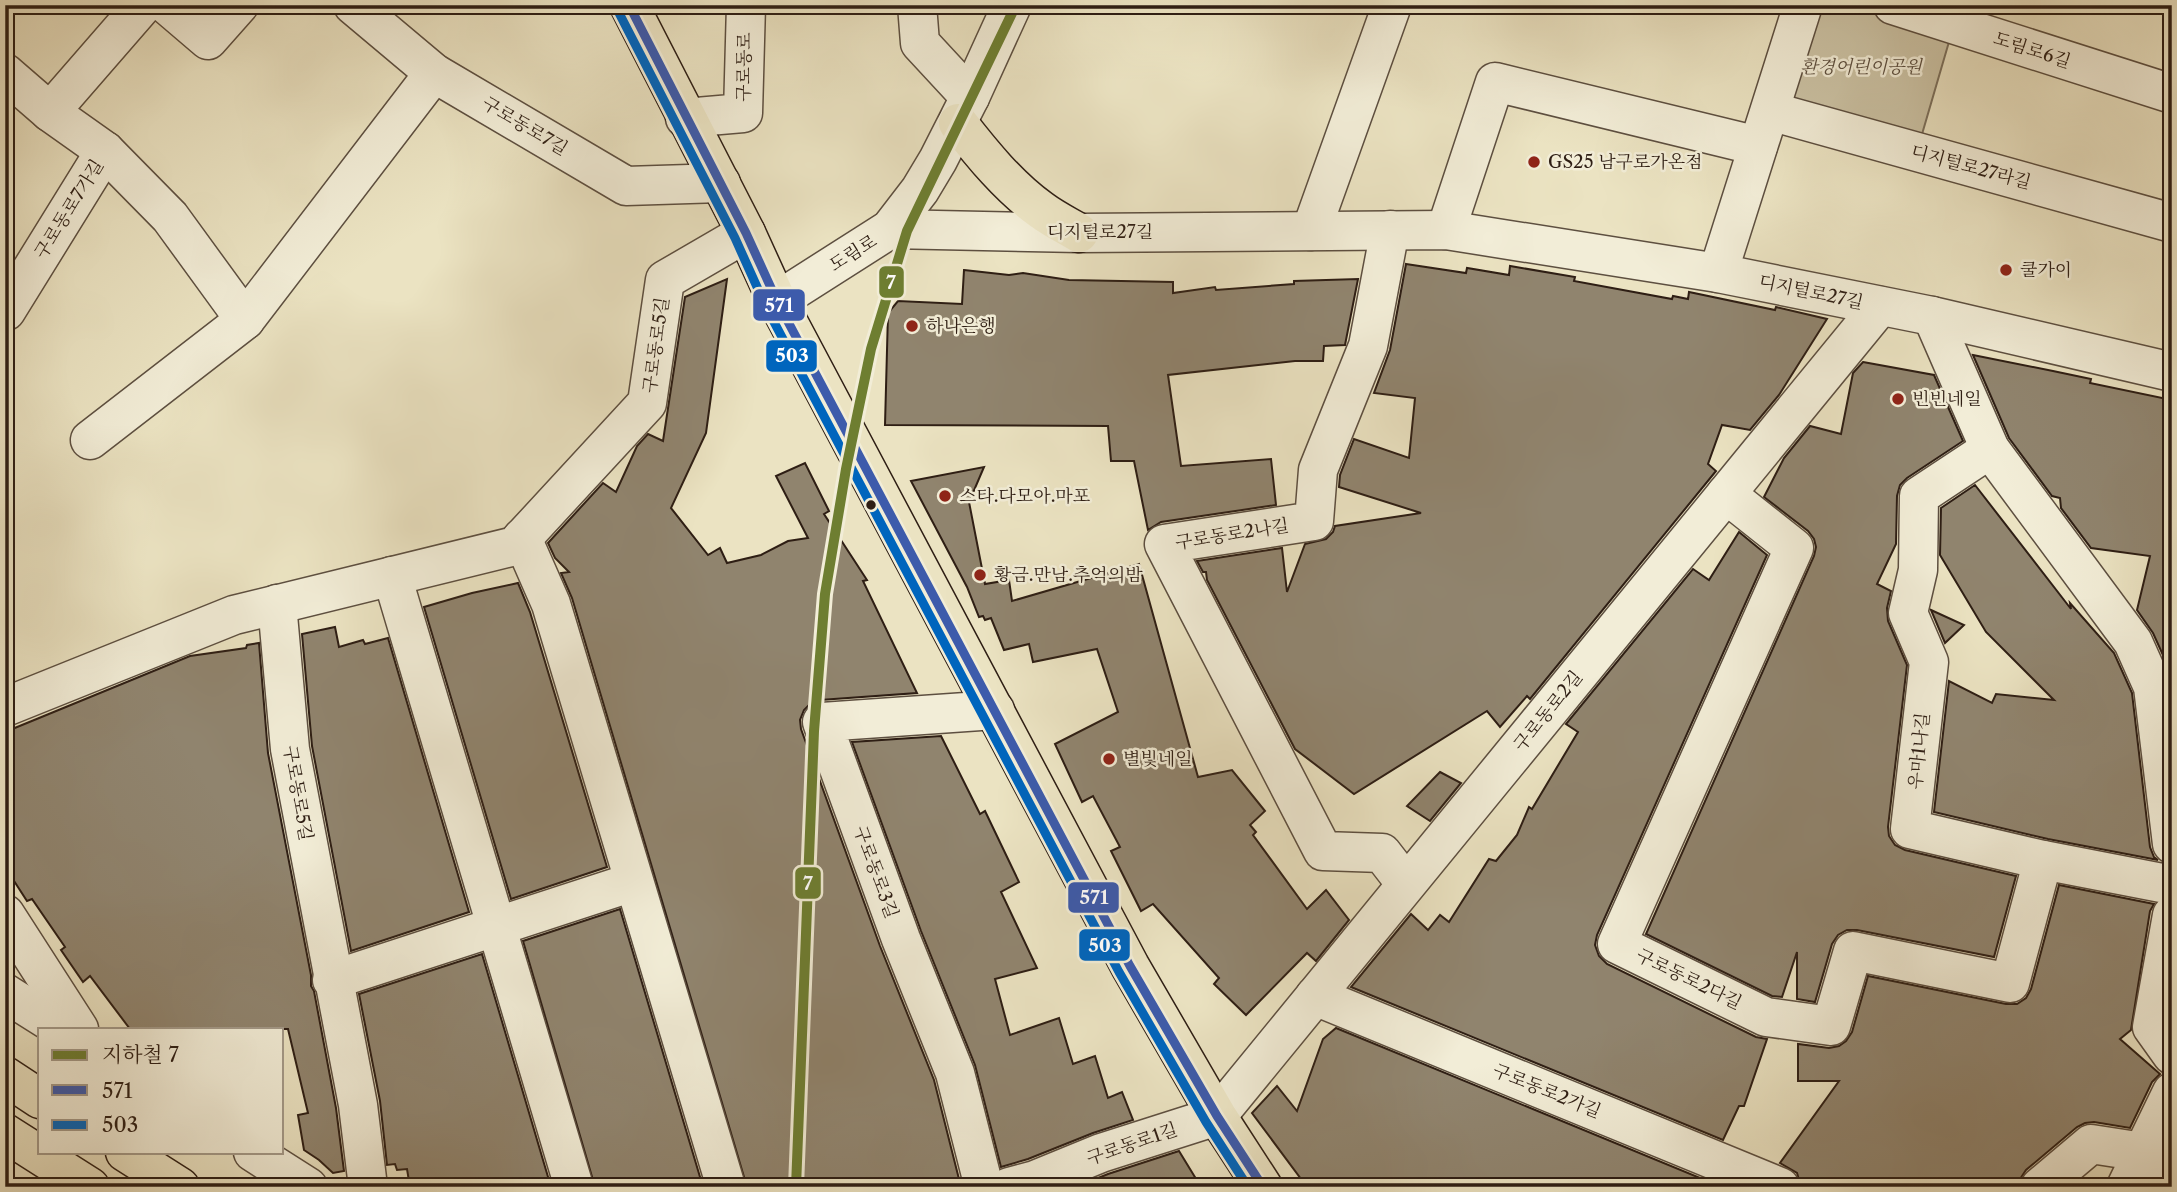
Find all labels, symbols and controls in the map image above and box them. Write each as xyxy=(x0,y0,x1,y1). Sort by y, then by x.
street label: 도림로6길 xyxy=(1991,27,2073,73)
street label: 구로동로 xyxy=(732,32,756,102)
park label: 환경어린이공원 xyxy=(1800,56,1923,78)
street label: 구로동로7길 xyxy=(478,92,572,160)
street label: 디지털로27라길 xyxy=(1908,140,2034,194)
place label: GS25 남구로가온점 xyxy=(1548,151,1703,173)
marker: GS25 남구로가온점 xyxy=(1526,154,1542,170)
street label: 구로동로7가길 xyxy=(30,155,108,263)
street label: 디지털로27길 xyxy=(1047,221,1153,243)
street label: 도림로 xyxy=(825,230,881,276)
place label: 쿨가이 xyxy=(2020,259,2072,281)
marker: 쿨가이 xyxy=(1998,262,2014,278)
line badge: 7 xyxy=(878,265,905,299)
street label: 디지털로27길 xyxy=(1757,270,1865,314)
text: 7 xyxy=(886,271,896,294)
line badge: 571 xyxy=(752,288,806,322)
text: 571 xyxy=(765,294,794,317)
street label: 구로동로5길 xyxy=(638,296,674,394)
place label: 하나은행 xyxy=(926,315,996,337)
marker: 하나은행 xyxy=(904,318,920,334)
line badge: 503 xyxy=(765,339,818,373)
text: 503 xyxy=(775,344,809,367)
place label: 빈빈네일 xyxy=(1912,388,1982,410)
marker: 빈빈네일 xyxy=(1890,391,1906,407)
place label: 스타.다모아.마포 xyxy=(959,485,1091,507)
marker: 스타.다모아.마포 xyxy=(937,488,953,504)
unlabelled marker xyxy=(864,498,878,512)
street label: 구로동로2나길 xyxy=(1174,514,1290,554)
place label: 황금.만남.추억의밤 xyxy=(994,564,1143,586)
marker: 황금.만남.추억의밤 xyxy=(972,567,988,583)
street label: 구로동로2길 xyxy=(1509,666,1587,756)
street label: 우마1나길 xyxy=(1904,711,1934,791)
street label: 구로동로5길 xyxy=(279,743,317,843)
place label: 별빛네일 xyxy=(1123,748,1193,770)
marker: 별빛네일 xyxy=(1101,751,1117,767)
street label: 구로동로3길 xyxy=(849,823,903,921)
line badge: 7 xyxy=(794,866,822,900)
text: 7 xyxy=(803,872,813,895)
line badge: 571 xyxy=(1067,881,1120,914)
text: 571 xyxy=(1080,886,1109,909)
line badge: 503 xyxy=(1078,928,1131,962)
text: 503 xyxy=(1088,934,1122,957)
street label: 구로동로2다길 xyxy=(1633,944,1745,1014)
legend xyxy=(38,1028,284,1154)
text: 지하철 7 xyxy=(102,1042,179,1067)
street label: 구로동로2가길 xyxy=(1490,1059,1604,1123)
text: 571 xyxy=(102,1078,133,1103)
text: 503 xyxy=(102,1112,138,1137)
street label: 구로동로1길 xyxy=(1084,1118,1180,1170)

